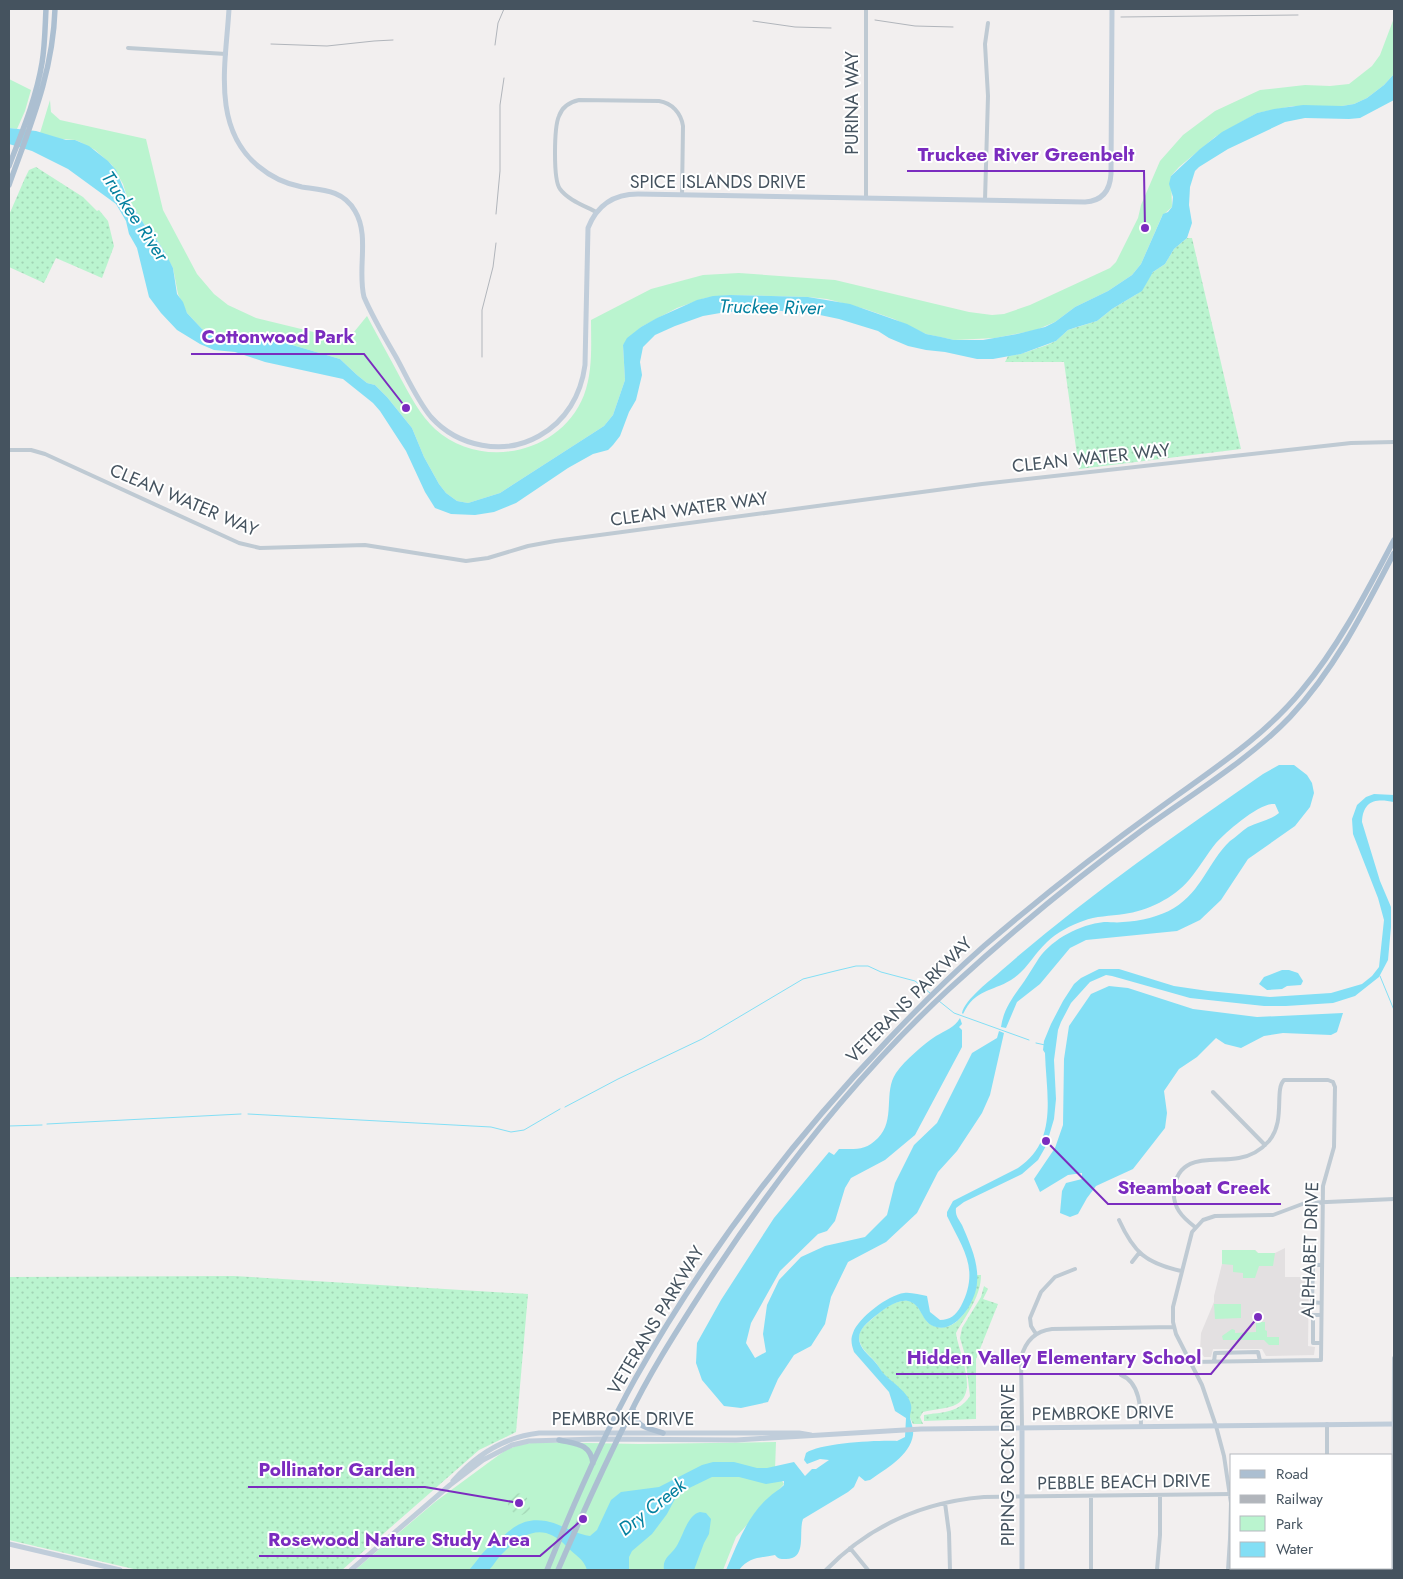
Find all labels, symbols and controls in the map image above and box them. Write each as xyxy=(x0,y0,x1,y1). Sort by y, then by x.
street label: PURINA WAY xyxy=(839,50,865,155)
callout: Truckee River Greenbelt xyxy=(907,137,1144,171)
text: Truckee River Greenbelt xyxy=(918,141,1134,168)
water label: Truckee River xyxy=(95,166,176,268)
street label: SPICE ISLANDS DRIVE xyxy=(630,169,806,195)
water label: Truckee River xyxy=(719,293,824,321)
callout: Cottonwood Park xyxy=(191,320,364,354)
text: Cottonwood Park xyxy=(202,323,355,350)
street label: CLEAN WATER WAY xyxy=(1011,437,1172,479)
street label: CLEAN WATER WAY xyxy=(106,457,263,543)
street label: CLEAN WATER WAY xyxy=(609,485,770,533)
street label: VETERANS PARKWAY xyxy=(840,930,979,1069)
callout: Steamboat Creek xyxy=(1108,1170,1281,1204)
text: Steamboat Creek xyxy=(1117,1174,1271,1201)
street label: ALPHABET DRIVE xyxy=(1295,1181,1325,1319)
street label: VETERANS PARKWAY xyxy=(601,1240,711,1399)
callout: Hidden Valley Elementary School xyxy=(896,1340,1211,1374)
text: Hidden Valley Elementary School xyxy=(907,1344,1201,1371)
street label: PIPING ROCK DRIVE xyxy=(995,1384,1021,1546)
street label: PEMBROKE DRIVE xyxy=(1031,1399,1175,1427)
street label: PEMBROKE DRIVE xyxy=(552,1406,694,1432)
callout: Pollinator Garden xyxy=(248,1453,425,1487)
legend xyxy=(1230,1454,1393,1569)
text: Pollinator Garden xyxy=(259,1456,415,1483)
text: Road xyxy=(1276,1463,1308,1485)
street label: PEBBLE BEACH DRIVE xyxy=(1037,1467,1211,1497)
water label: Dry Creek xyxy=(613,1471,692,1542)
text: Railway xyxy=(1276,1488,1323,1510)
text: Park xyxy=(1276,1513,1303,1535)
callout: Rosewood Nature Study Area xyxy=(259,1522,540,1556)
text: Rosewood Nature Study Area xyxy=(268,1526,530,1553)
text: Water xyxy=(1276,1538,1314,1560)

